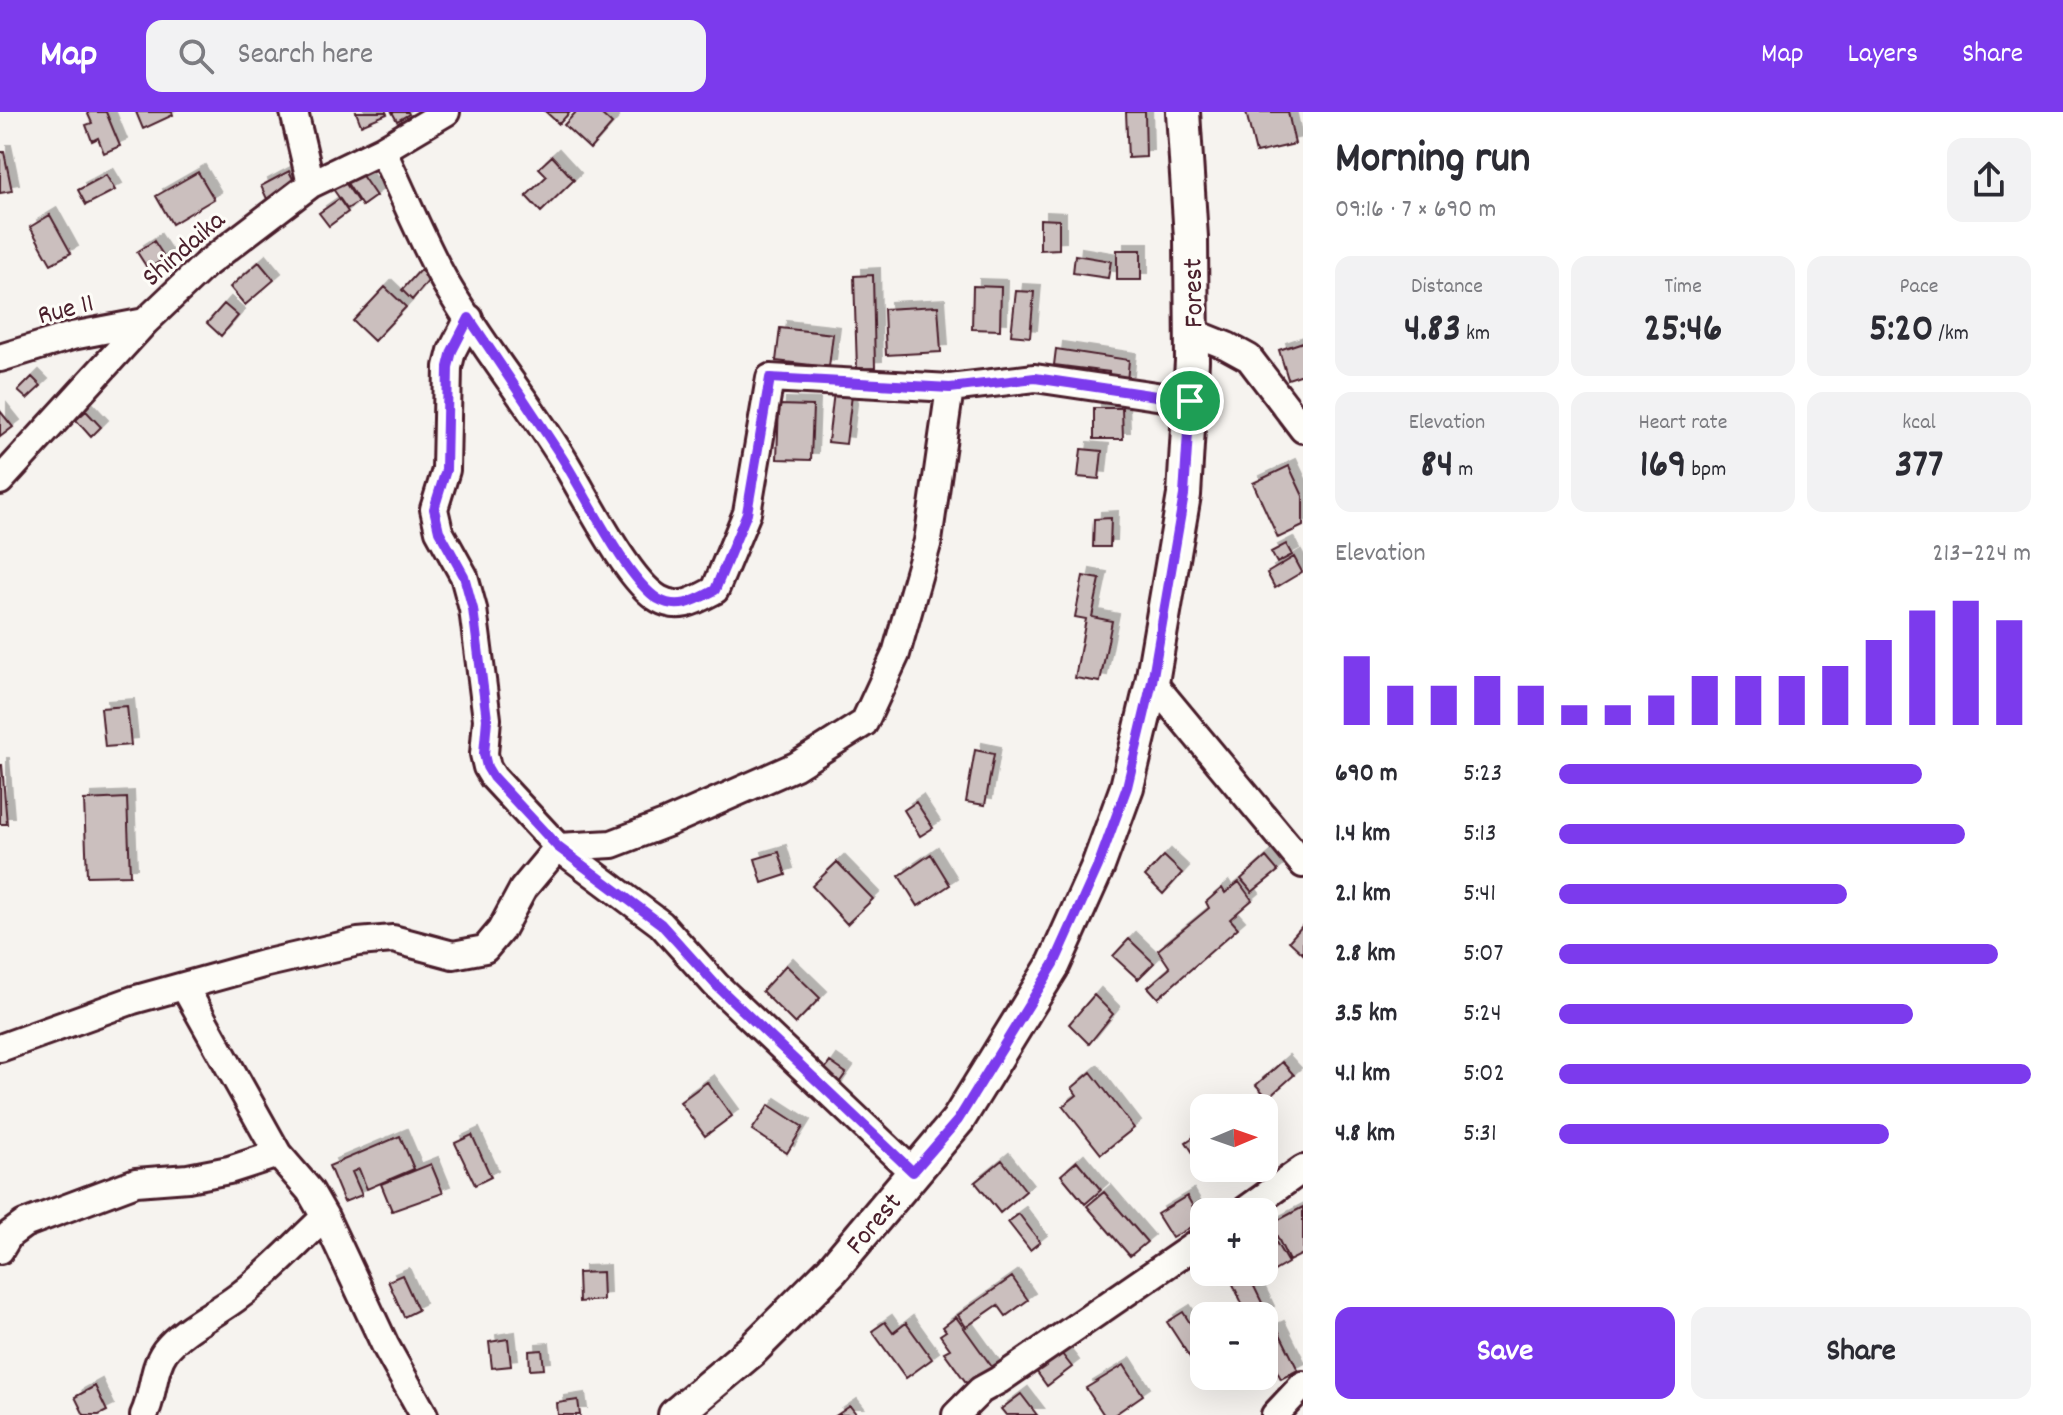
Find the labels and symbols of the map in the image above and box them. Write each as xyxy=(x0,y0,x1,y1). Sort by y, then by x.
street label: Shindaika xyxy=(135,203,237,298)
street label: Forest xyxy=(1175,258,1217,328)
street label: Rue 11 xyxy=(34,286,99,338)
pin xyxy=(1156,367,1224,435)
north arrow xyxy=(1190,1094,1278,1182)
street label: Forest xyxy=(838,1186,914,1265)

